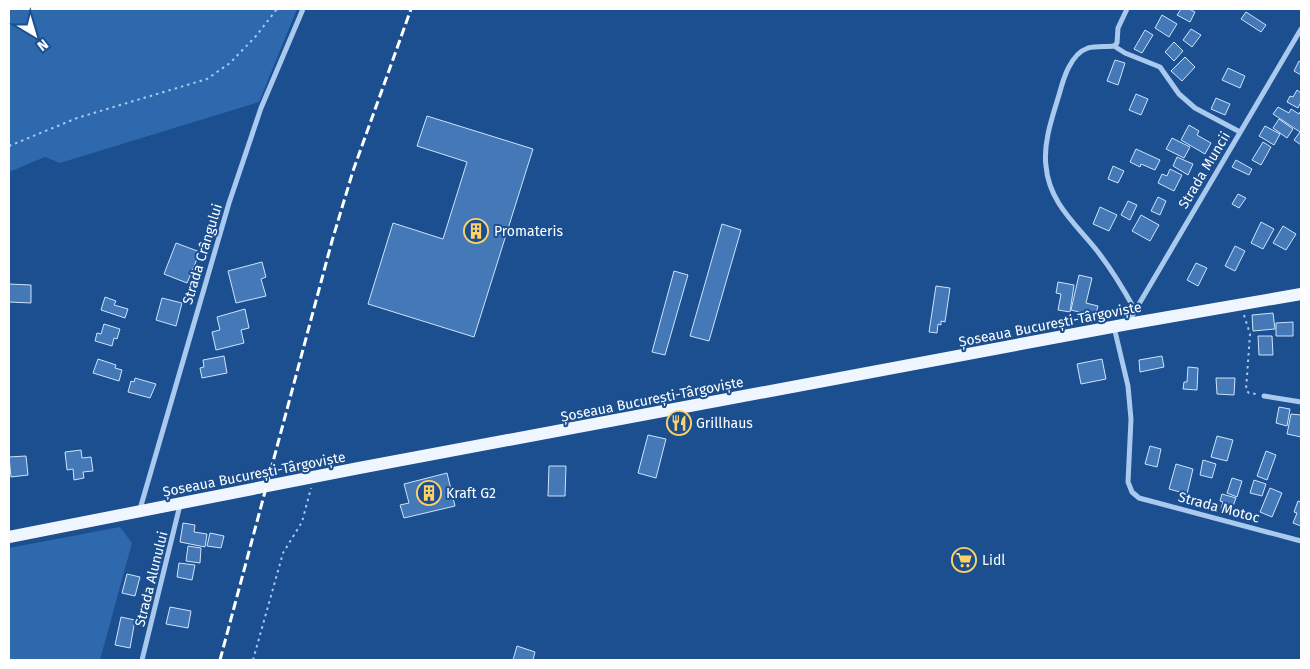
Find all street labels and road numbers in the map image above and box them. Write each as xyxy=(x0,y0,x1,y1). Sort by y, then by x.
street label: Strada Muncii xyxy=(1175,129,1234,212)
street label: Strada Crângului xyxy=(179,202,226,307)
street label: Șoseaua București-Târgoviște xyxy=(957,298,1143,352)
street label: Șoseaua București-Târgoviște xyxy=(559,373,745,427)
street label: Șoseaua București-Târgoviște xyxy=(161,448,347,502)
street label: Strada Motoc xyxy=(1176,488,1262,527)
street label: Strada Alunului xyxy=(131,530,172,629)

